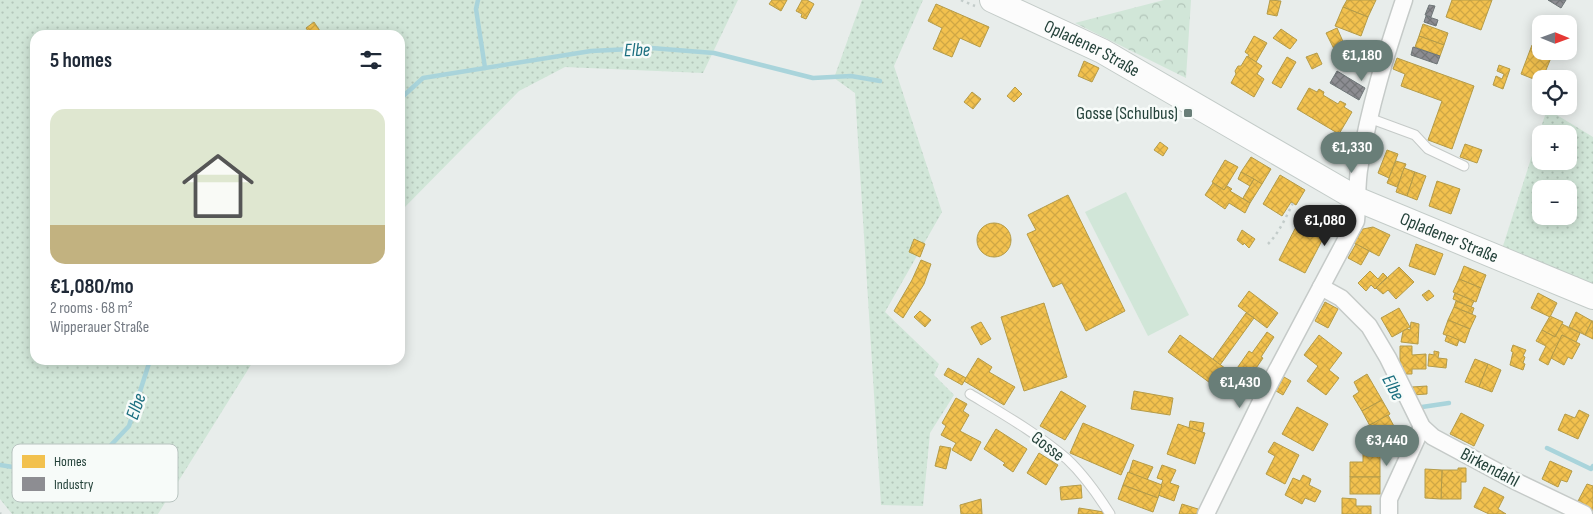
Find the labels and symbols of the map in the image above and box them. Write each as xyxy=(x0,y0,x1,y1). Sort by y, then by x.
north arrow xyxy=(1532,15,1578,60)
street label: Opladener Straße xyxy=(1041,16,1143,82)
water label: Elbe xyxy=(624,39,651,62)
pin: €1,180 xyxy=(1321,39,1403,82)
place label: Gosse (Schulbus) xyxy=(1076,103,1178,124)
marker: Gosse (Schulbus) xyxy=(1182,107,1194,119)
pin: €1,330 xyxy=(1311,132,1393,174)
pin: €1,080 xyxy=(1284,204,1366,247)
street label: Opladener Straße xyxy=(1397,208,1501,268)
pin: €1,430 xyxy=(1199,366,1281,409)
water label: Elbe xyxy=(1376,371,1409,405)
water label: Elbe xyxy=(121,390,152,423)
pin: €3,440 xyxy=(1346,424,1428,467)
street label: Gosse xyxy=(1027,427,1069,466)
street label: Birkendahl xyxy=(1457,443,1523,492)
legend xyxy=(12,444,178,502)
text: Homes xyxy=(54,453,87,470)
text: Industry xyxy=(54,476,94,493)

